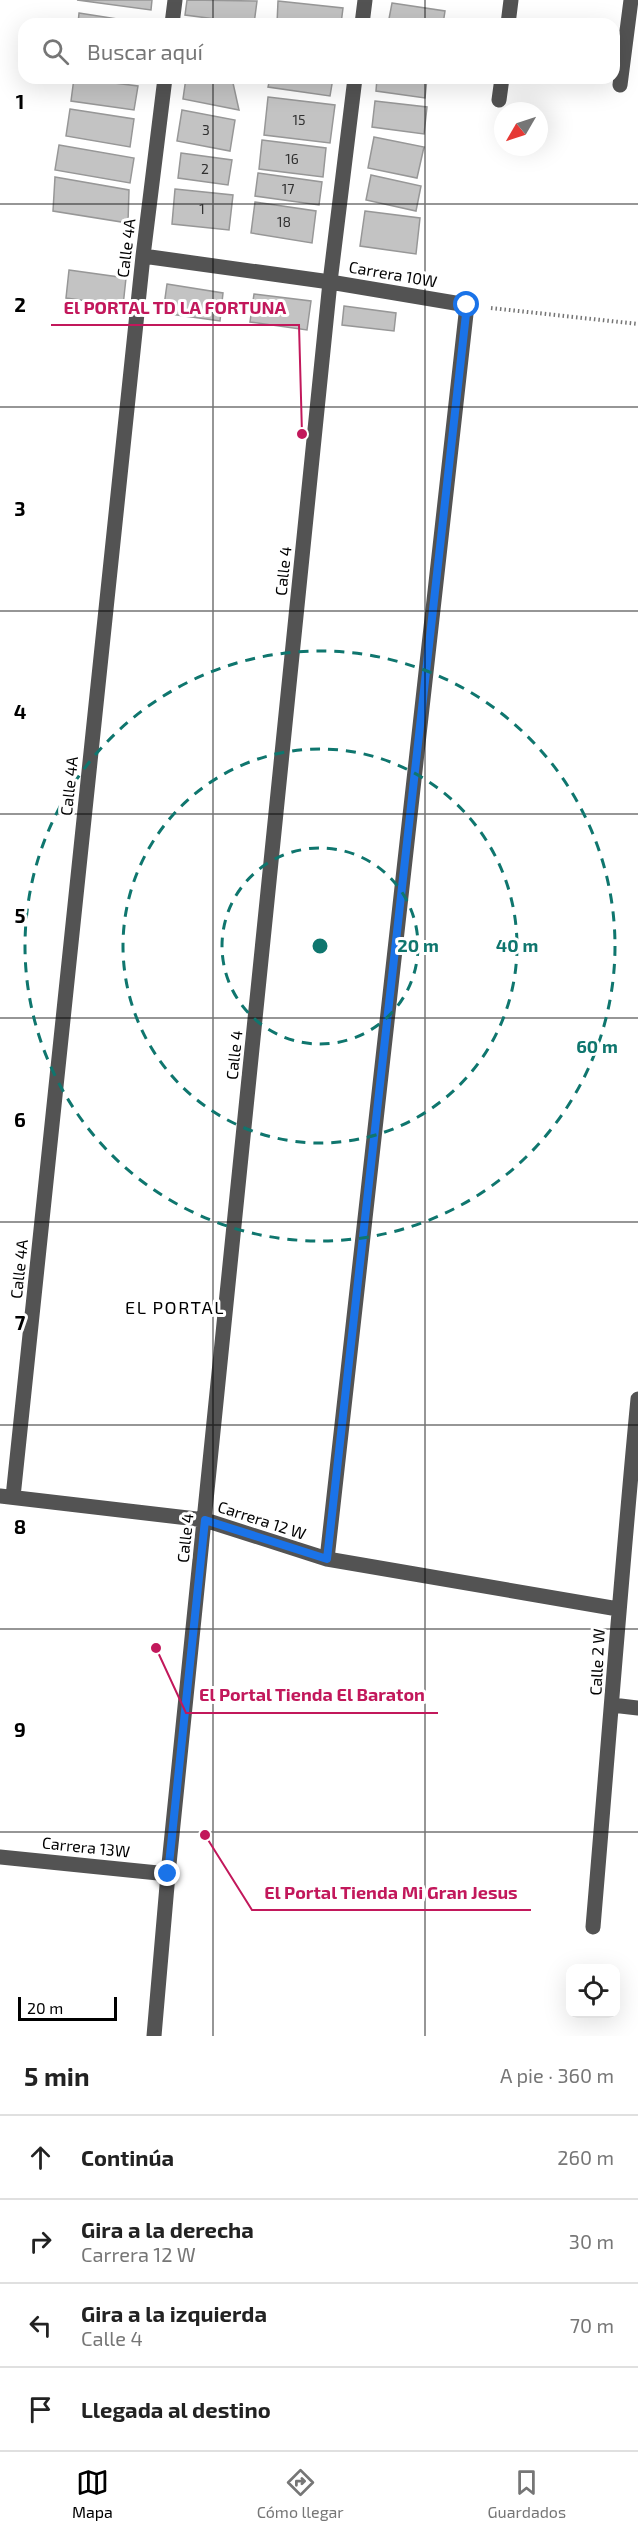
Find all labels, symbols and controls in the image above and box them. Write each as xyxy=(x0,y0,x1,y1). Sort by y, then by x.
search box xyxy=(18,18,620,84)
icon: search xyxy=(39,35,72,68)
text: Buscar aquí xyxy=(87,38,203,64)
text: 1 xyxy=(16,89,24,113)
north arrow xyxy=(494,102,548,156)
house number: 15 xyxy=(292,111,306,128)
house number: 3 xyxy=(202,121,210,138)
house number: 16 xyxy=(285,150,299,167)
house number: 2 xyxy=(201,160,209,177)
house number: 17 xyxy=(282,180,294,197)
house number: 1 xyxy=(199,200,205,217)
house number: 18 xyxy=(277,213,291,230)
street label: Calle 4A xyxy=(112,217,139,279)
street label: Carrera 10W xyxy=(348,256,439,291)
callout: El PORTAL TD LA FORTUNA xyxy=(51,289,299,325)
route start xyxy=(453,291,479,317)
text: 2 xyxy=(14,292,26,316)
text: El PORTAL TD LA FORTUNA xyxy=(64,296,287,318)
text: 3 xyxy=(14,496,26,520)
street label: Calle 4 xyxy=(270,545,295,597)
text: 4 xyxy=(14,699,27,723)
street label: Calle 4A xyxy=(56,755,81,816)
text: 5 xyxy=(14,903,26,927)
text: 20 m xyxy=(397,934,439,956)
text: 40 m xyxy=(496,934,538,956)
centre of rings xyxy=(310,936,330,956)
street label: Calle 4 xyxy=(221,1029,246,1081)
text: 60 m xyxy=(576,1035,618,1057)
text: 6 xyxy=(14,1107,26,1131)
street label: Calle 4A xyxy=(6,1238,31,1299)
district label: EL PORTAL xyxy=(125,1296,225,1318)
text: 7 xyxy=(15,1310,26,1334)
street label: Carrera 12 W xyxy=(216,1496,309,1543)
street label: Calle 4 xyxy=(172,1512,197,1564)
text: 8 xyxy=(14,1514,26,1538)
street label: Calle 2 W xyxy=(585,1628,608,1696)
callout: El Portal Tienda El Baraton xyxy=(186,1677,438,1713)
text: El Portal Tienda El Baraton xyxy=(199,1683,425,1705)
text: 9 xyxy=(14,1717,26,1741)
street label: Carrera 13W xyxy=(41,1832,131,1861)
route end xyxy=(154,1860,180,1886)
callout: El Portal Tienda Mi Gran Jesus xyxy=(252,1874,531,1910)
text: El Portal Tienda Mi Gran Jesus xyxy=(264,1881,518,1903)
map controls xyxy=(566,1964,620,2018)
button: locate xyxy=(566,1964,620,2018)
scale bar xyxy=(18,1994,117,2022)
text: 20 m xyxy=(27,1998,63,2017)
text: 5 min xyxy=(24,2060,90,2091)
text: A pie · 360 m xyxy=(500,2063,614,2087)
icon: ahead xyxy=(24,2141,57,2174)
text: Continúa xyxy=(81,2144,174,2170)
text: 260 m xyxy=(557,2145,614,2169)
text: Gira a la derecha xyxy=(81,2216,254,2242)
icon: right xyxy=(24,2225,57,2258)
text: 30 m xyxy=(569,2229,614,2253)
text: Carrera 12 W xyxy=(81,2242,196,2266)
text: Gira a la izquierda xyxy=(81,2300,267,2326)
icon: left xyxy=(24,2309,57,2342)
text: 70 m xyxy=(570,2313,614,2337)
text: Calle 4 xyxy=(81,2326,143,2350)
icon: arrive xyxy=(24,2393,57,2426)
text: Llegada al destino xyxy=(81,2396,271,2422)
tab: Mapa xyxy=(72,2466,113,2521)
tab: Cómo llegar xyxy=(257,2466,344,2521)
tab: Guardados xyxy=(488,2466,566,2521)

